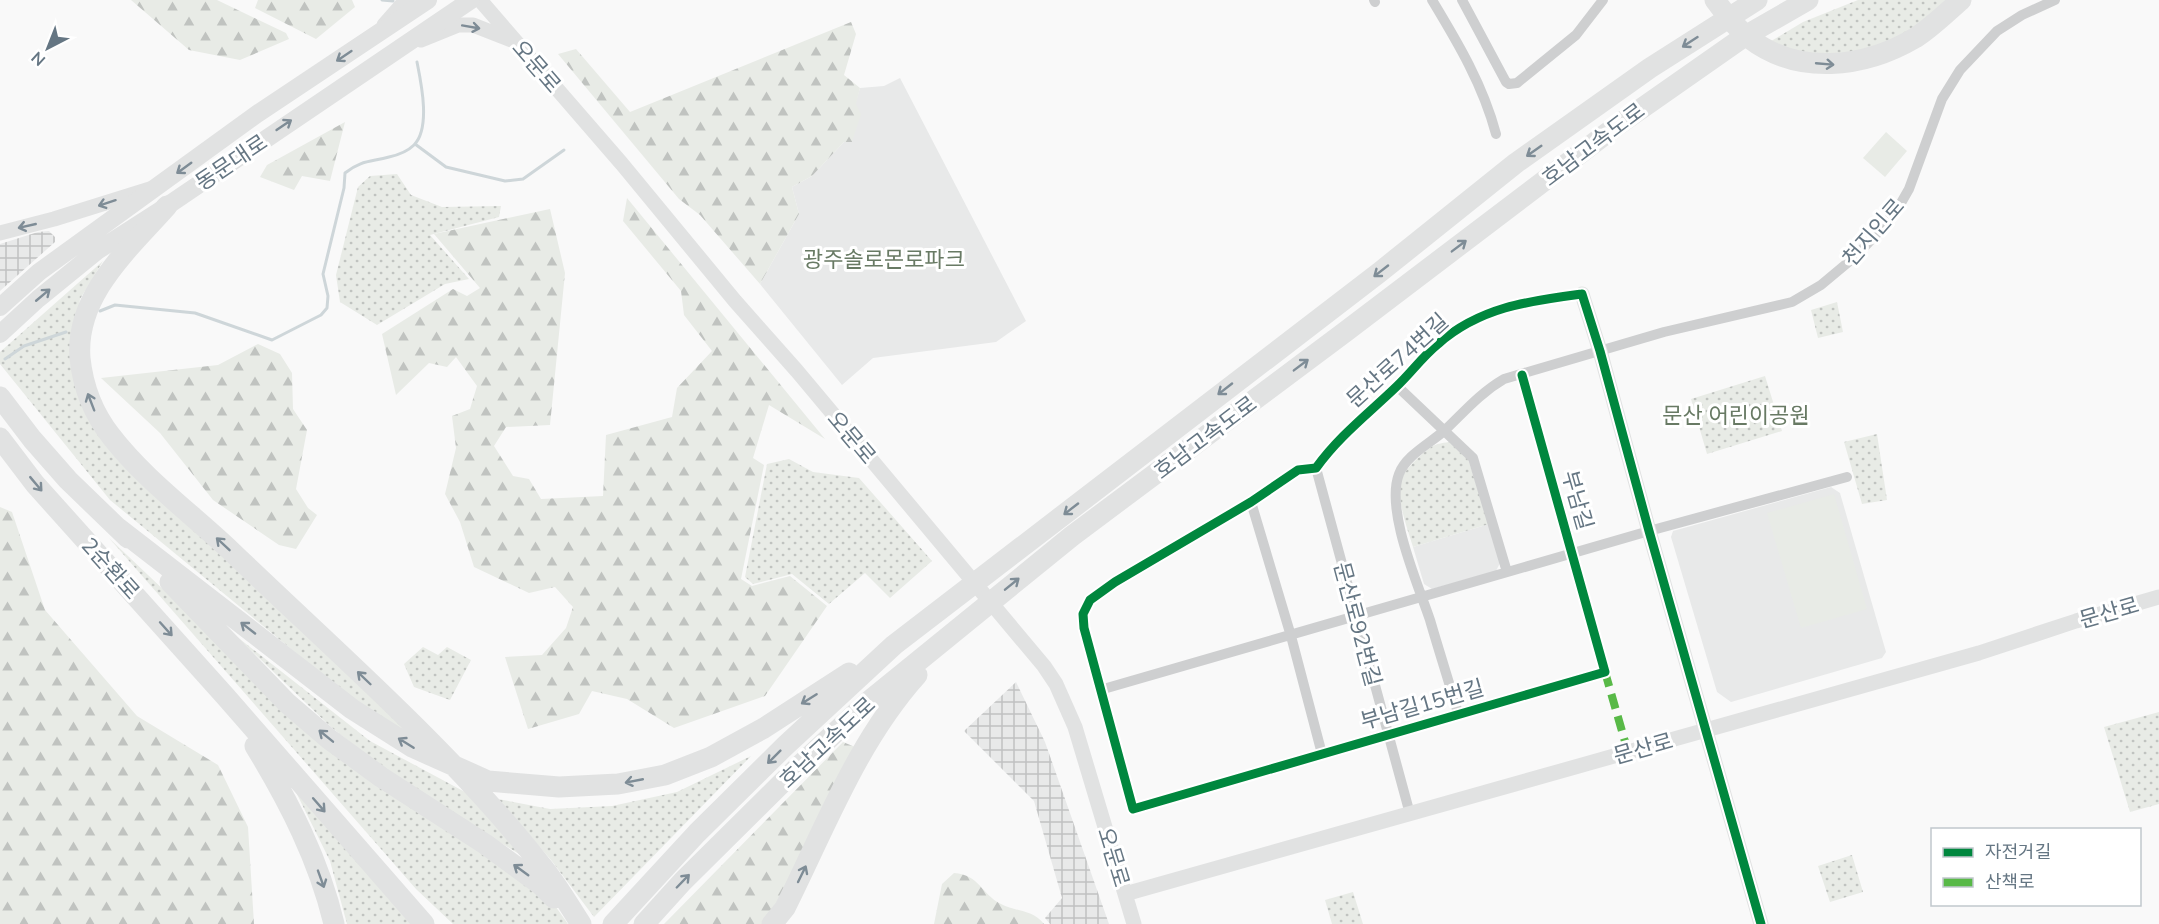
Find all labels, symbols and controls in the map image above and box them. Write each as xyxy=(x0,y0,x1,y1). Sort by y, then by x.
north arrow xyxy=(18,18,78,78)
one-way arrow xyxy=(461,21,481,32)
street label: 오문로 xyxy=(507,34,567,98)
one-way arrow xyxy=(1682,36,1699,48)
text: N xyxy=(27,48,49,71)
one-way arrow xyxy=(336,50,353,62)
one-way arrow xyxy=(1815,59,1835,70)
street label: 호남고속도로 xyxy=(1536,96,1650,192)
one-way arrow xyxy=(275,119,292,131)
street label: 동문대로 xyxy=(190,128,272,196)
one-way arrow xyxy=(1526,145,1542,157)
one-way arrow xyxy=(177,161,193,174)
street label: 천지인로 xyxy=(1836,192,1910,272)
one-way arrow xyxy=(98,198,117,209)
one-way arrow xyxy=(18,220,37,232)
one-way arrow xyxy=(1451,240,1467,253)
park label: 광주솔로몬로파크 xyxy=(803,245,965,273)
one-way arrow xyxy=(1373,265,1389,278)
one-way arrow xyxy=(35,288,51,301)
street label: 문산로74번길 xyxy=(1340,307,1454,413)
one-way arrow xyxy=(1293,359,1309,372)
one-way arrow xyxy=(1218,383,1234,396)
street label: 호남고속도로 xyxy=(1148,389,1262,485)
one-way arrow xyxy=(85,393,96,412)
park label: 문산 어린이공원 xyxy=(1662,401,1810,429)
street label: 오문로 xyxy=(822,405,882,469)
street label: 부남길 xyxy=(1556,467,1600,533)
one-way arrow xyxy=(29,476,43,491)
one-way arrow xyxy=(1063,502,1079,515)
street label: 2순환로 xyxy=(76,531,146,605)
one-way arrow xyxy=(216,537,231,551)
street label: 문산로92번길 xyxy=(1328,559,1388,689)
one-way arrow xyxy=(1004,578,1020,591)
street label: 문산로 xyxy=(2076,590,2142,634)
one-way arrow xyxy=(159,621,173,636)
one-way arrow xyxy=(241,622,257,635)
one-way arrow xyxy=(357,671,372,685)
street label: 부남길15번길 xyxy=(1357,673,1487,735)
street label: 호남고속도로 xyxy=(773,690,881,794)
one-way arrow xyxy=(801,694,818,706)
street label: 문산로 xyxy=(1610,726,1676,770)
one-way arrow xyxy=(318,730,334,743)
one-way arrow xyxy=(398,736,415,748)
one-way arrow xyxy=(767,750,782,764)
one-way arrow xyxy=(624,776,644,787)
one-way arrow xyxy=(312,797,326,812)
street label: 오문로 xyxy=(1092,824,1136,890)
legend xyxy=(1931,828,2141,906)
text: 자전거길 xyxy=(1985,840,2051,863)
one-way arrow xyxy=(514,864,530,877)
one-way arrow xyxy=(796,866,808,884)
one-way arrow xyxy=(316,869,327,887)
text: 산책로 xyxy=(1985,870,2035,893)
one-way arrow xyxy=(676,873,690,888)

